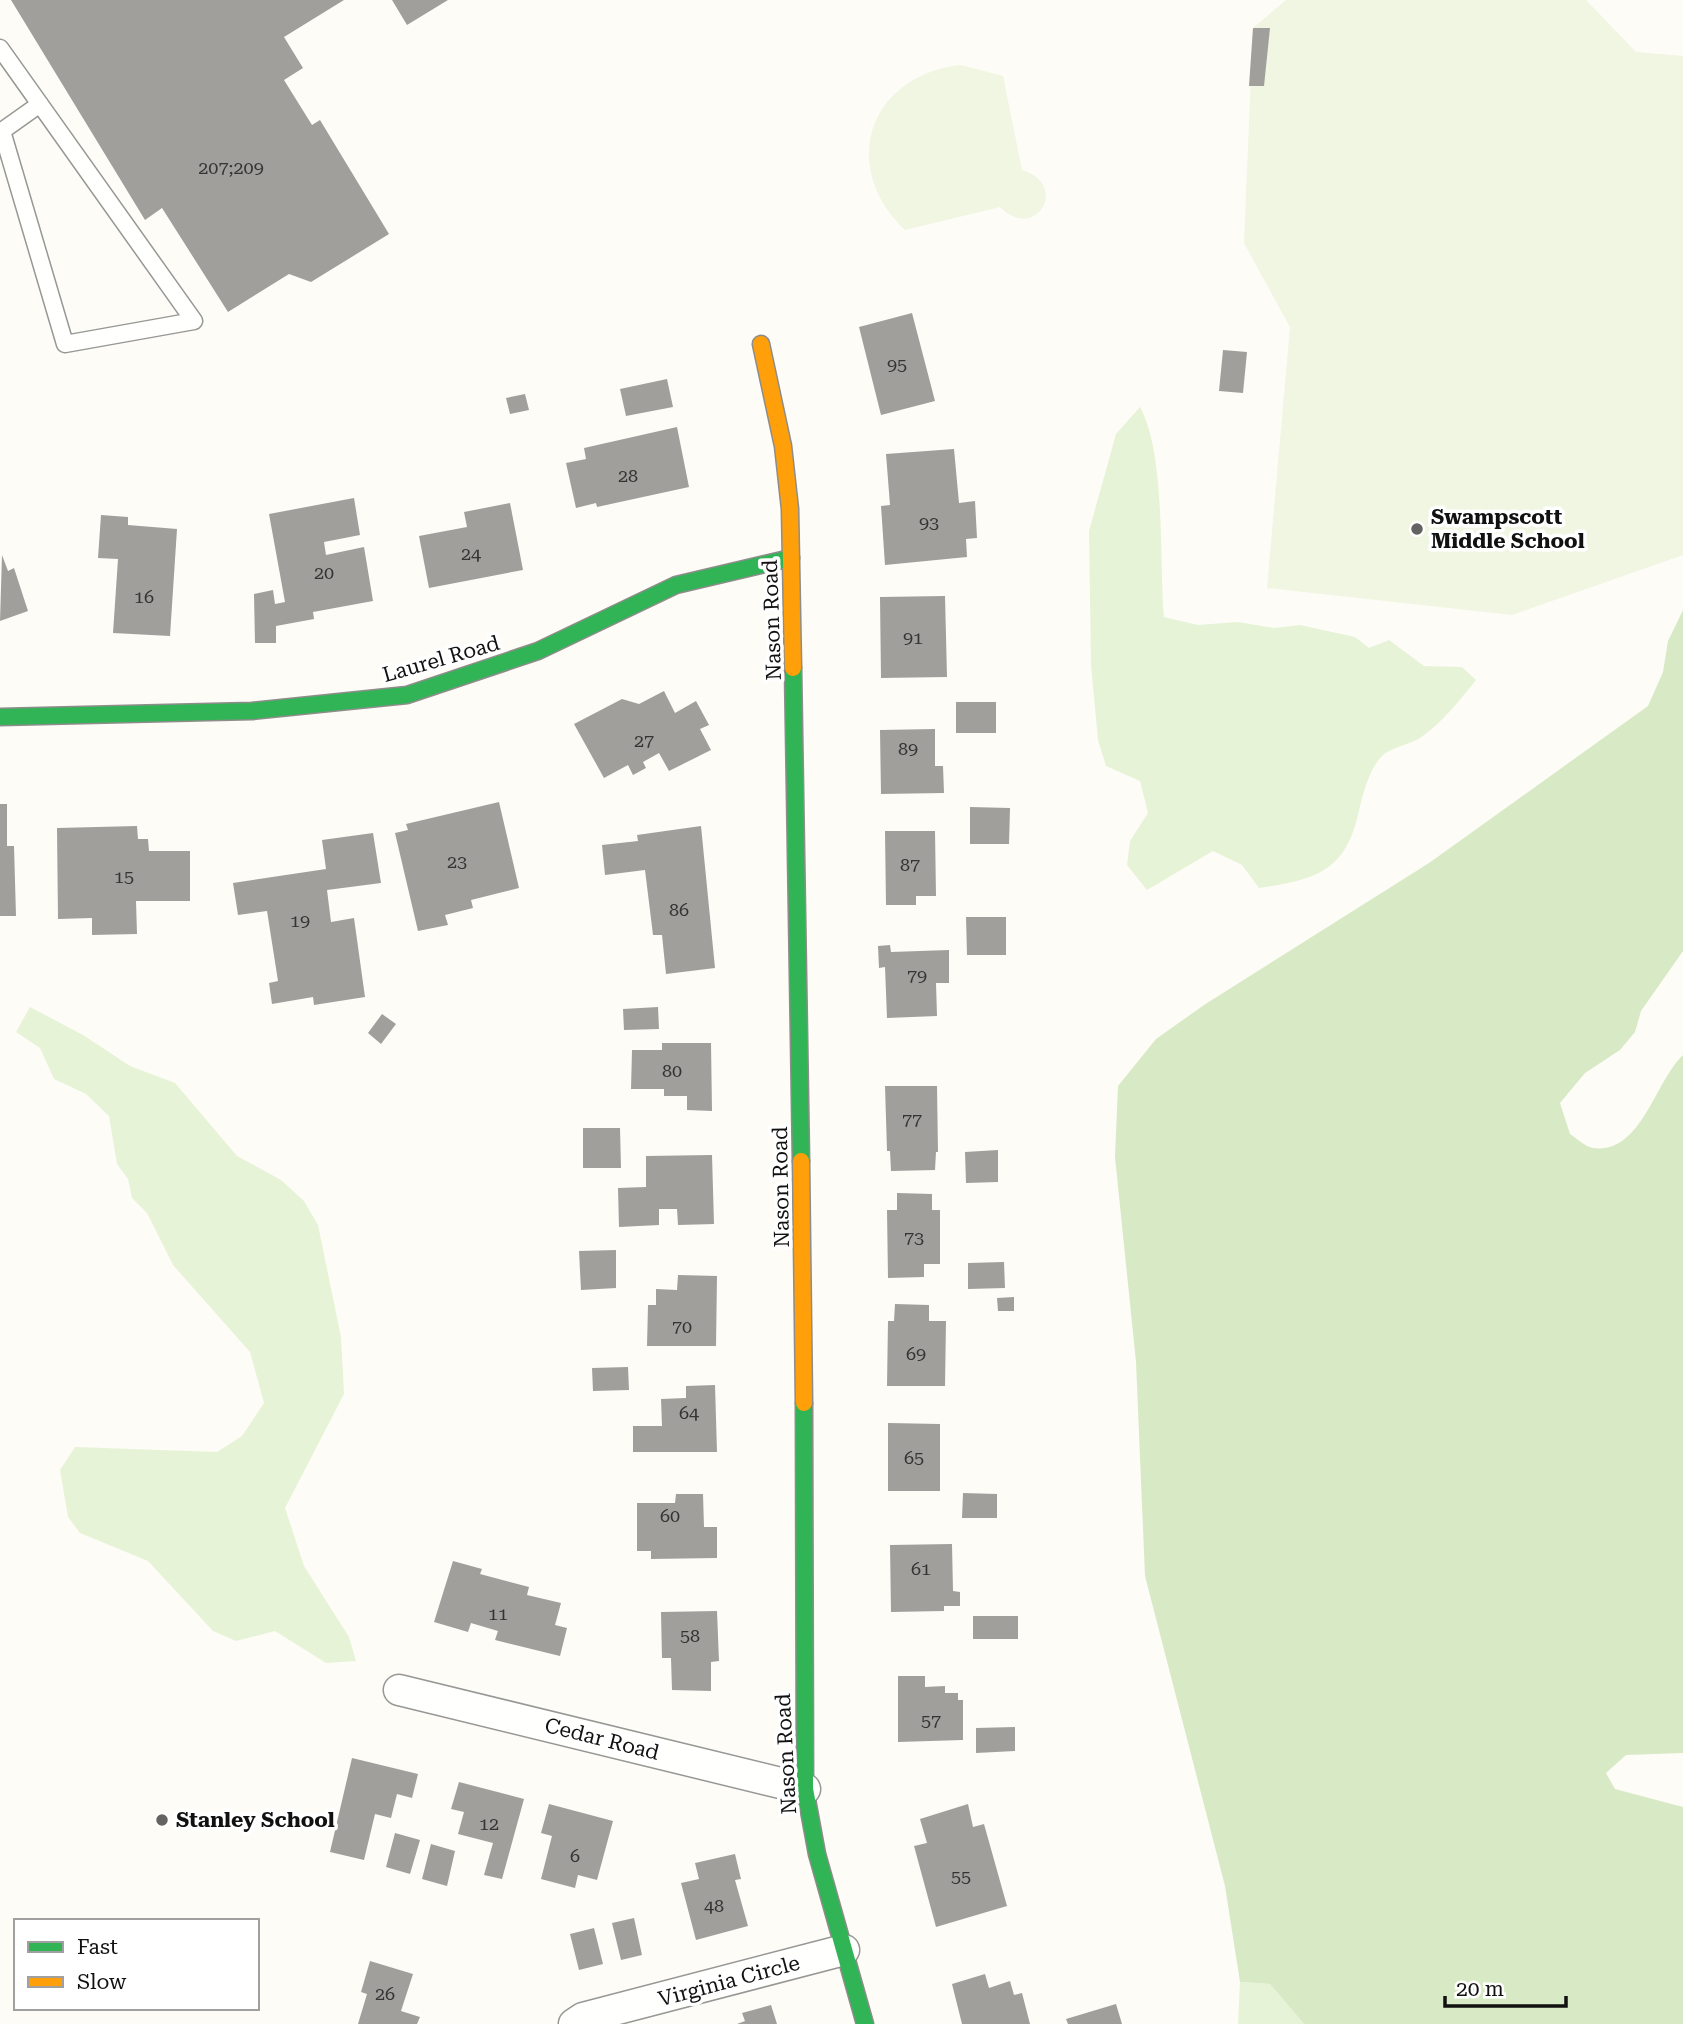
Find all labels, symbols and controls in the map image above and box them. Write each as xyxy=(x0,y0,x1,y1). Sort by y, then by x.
house number: 207;209 xyxy=(198,157,264,178)
house number: 95 xyxy=(887,354,907,375)
house number: 28 xyxy=(618,465,638,486)
place label: Swampscott Middle School xyxy=(1431,505,1585,553)
house number: 93 xyxy=(919,512,939,533)
marker: Swampscott Middle School xyxy=(1409,521,1425,537)
house number: 24 xyxy=(461,543,481,564)
street label: Nason Road xyxy=(758,559,786,681)
house number: 20 xyxy=(314,562,334,583)
house number: 16 xyxy=(134,586,154,607)
house number: 91 xyxy=(903,627,923,648)
street label: Laurel Road xyxy=(380,631,503,687)
house number: 27 xyxy=(634,730,654,751)
house number: 89 xyxy=(898,738,918,759)
house number: 23 xyxy=(447,851,467,872)
house number: 87 xyxy=(900,854,920,875)
house number: 15 xyxy=(114,866,134,887)
house number: 86 xyxy=(669,899,689,920)
house number: 19 xyxy=(290,910,310,931)
house number: 79 xyxy=(907,965,927,986)
house number: 80 xyxy=(662,1060,682,1081)
house number: 77 xyxy=(902,1109,922,1130)
street label: Nason Road xyxy=(768,1126,794,1248)
house number: 73 xyxy=(904,1227,924,1248)
house number: 70 xyxy=(672,1316,692,1337)
house number: 69 xyxy=(906,1343,926,1364)
house number: 64 xyxy=(679,1402,699,1423)
house number: 65 xyxy=(904,1447,924,1468)
house number: 60 xyxy=(660,1505,680,1526)
house number: 61 xyxy=(911,1558,931,1579)
house number: 11 xyxy=(488,1603,508,1624)
house number: 58 xyxy=(680,1625,700,1646)
street label: Nason Road xyxy=(771,1692,801,1815)
house number: 57 xyxy=(921,1710,941,1731)
street label: Cedar Road xyxy=(542,1713,662,1765)
place label: Stanley School xyxy=(176,1808,335,1832)
marker: Stanley School xyxy=(154,1812,170,1828)
house number: 12 xyxy=(479,1813,499,1834)
house number: 6 xyxy=(570,1845,580,1866)
house number: 55 xyxy=(951,1866,971,1887)
house number: 48 xyxy=(704,1895,724,1916)
legend xyxy=(14,1919,259,2010)
text: Fast xyxy=(77,1935,118,1959)
street label: Virginia Circle xyxy=(656,1951,802,2011)
scale bar xyxy=(1445,1965,1566,2009)
text: Slow xyxy=(77,1970,127,1994)
text: 20 m xyxy=(1456,1977,1504,2001)
house number: 26 xyxy=(375,1983,395,2004)

